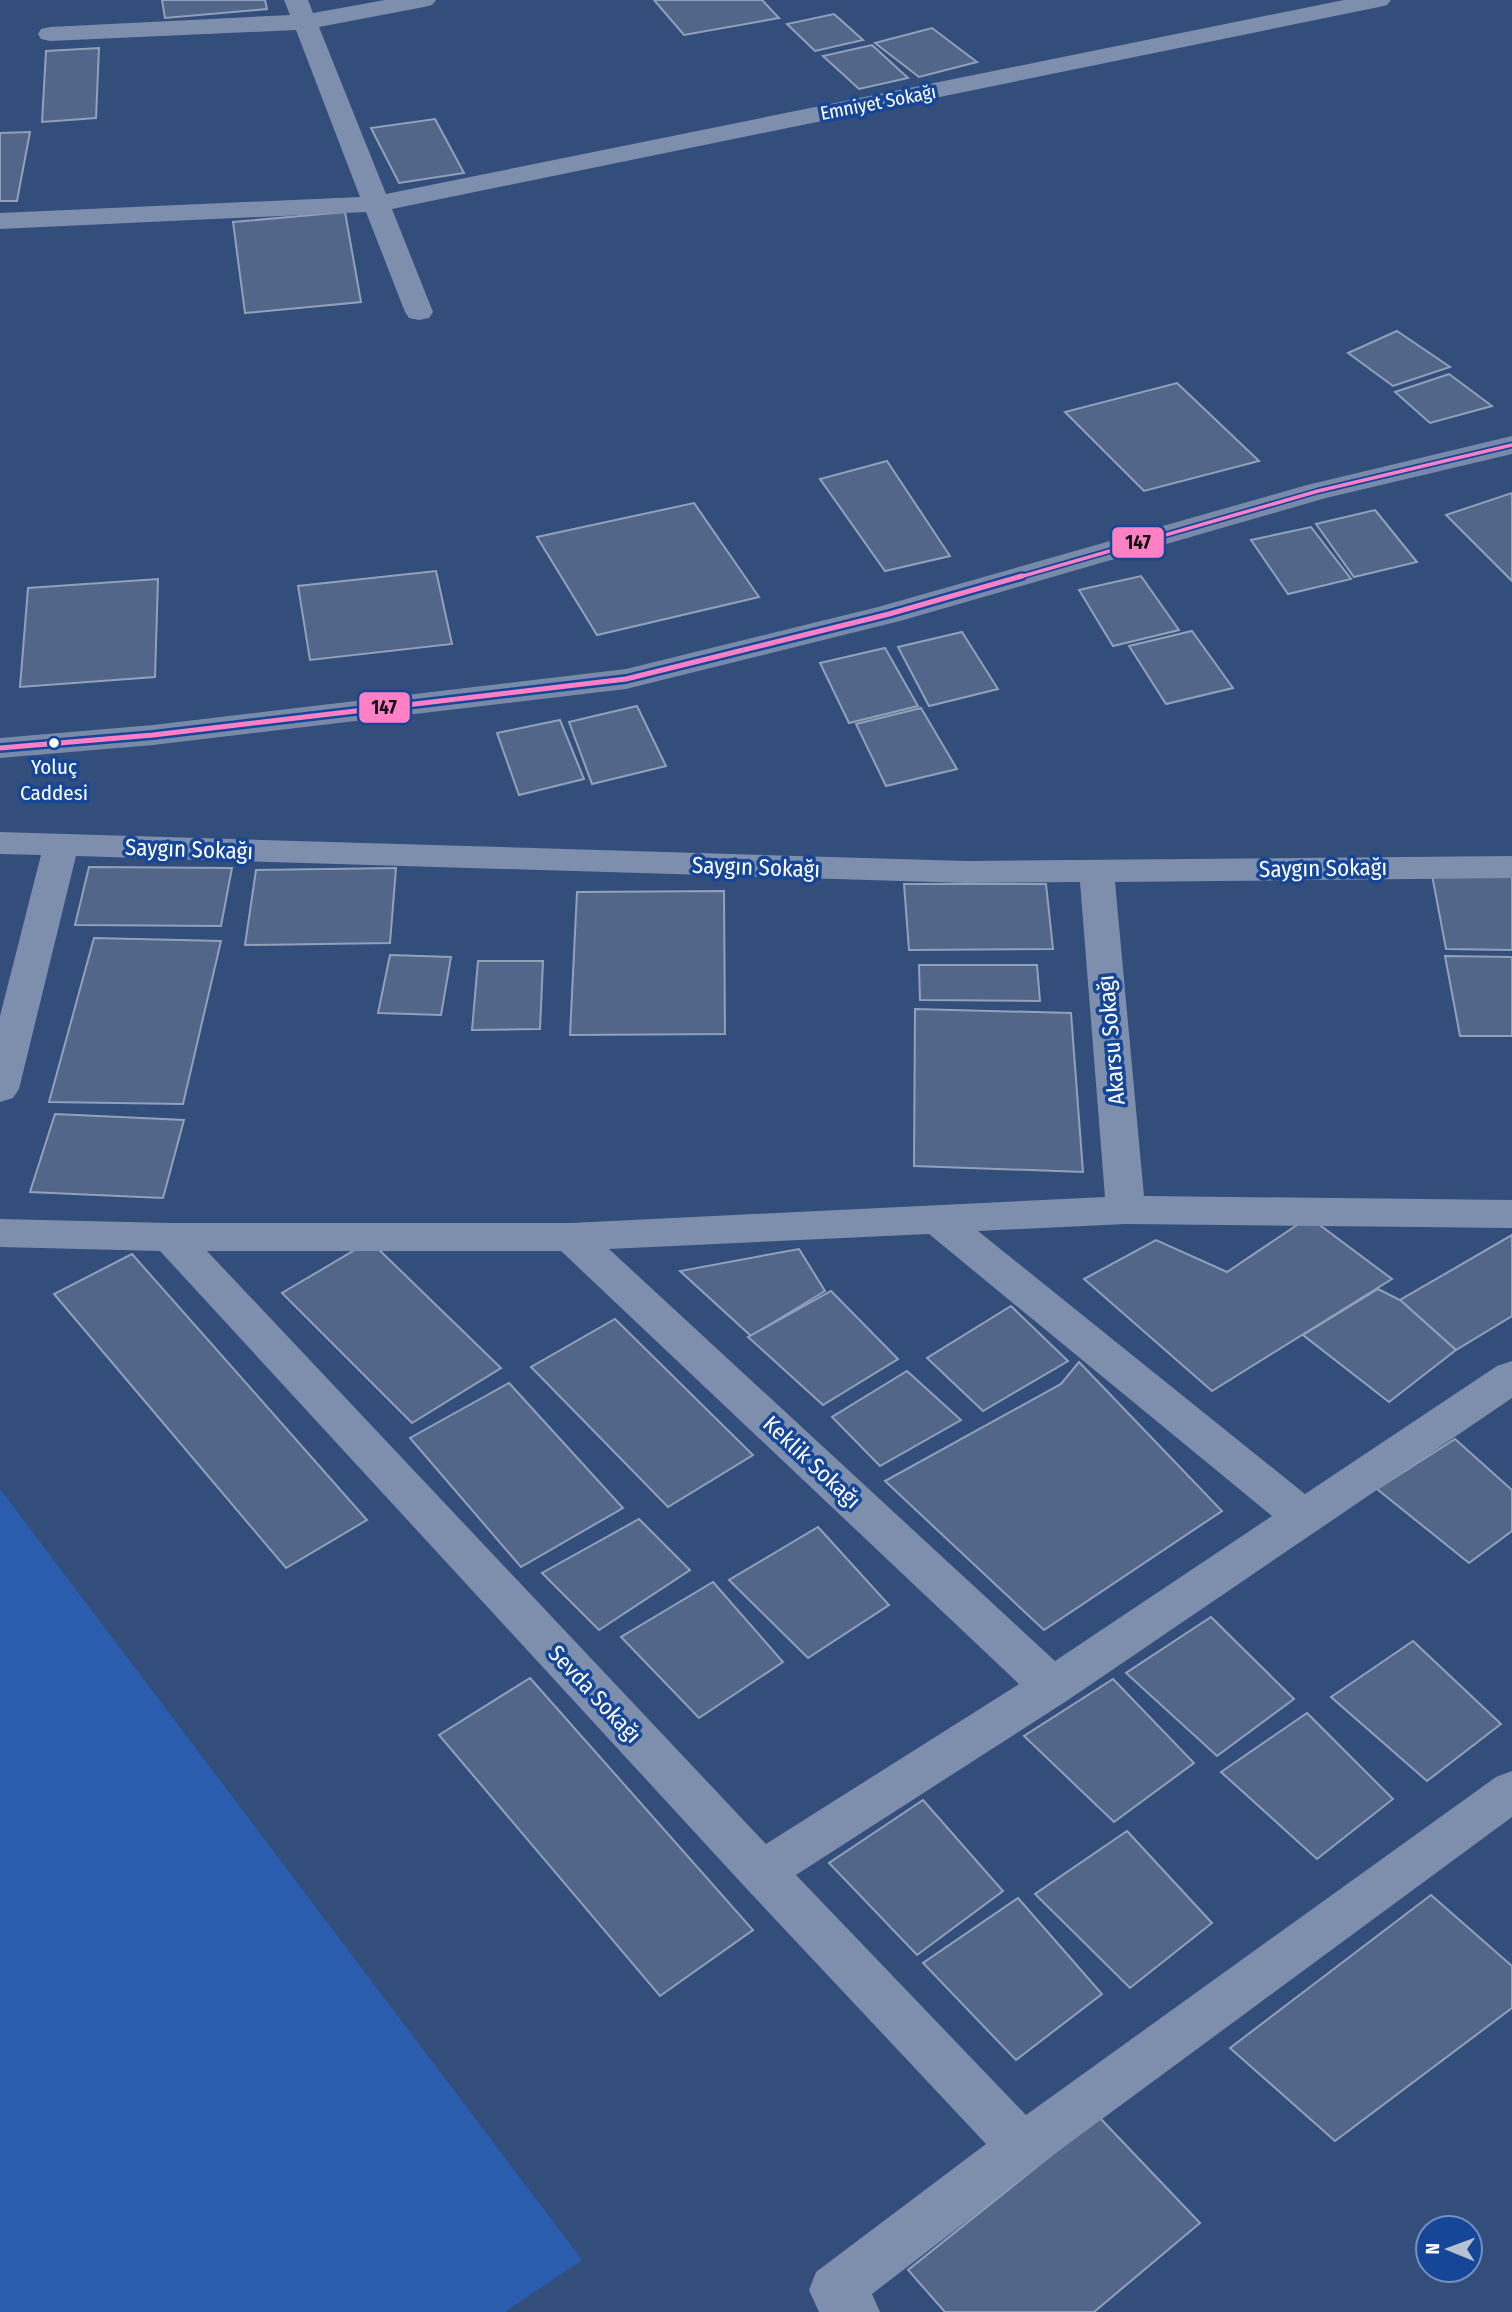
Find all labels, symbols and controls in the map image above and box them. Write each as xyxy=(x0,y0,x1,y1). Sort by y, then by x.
street label: Emniyet Sokağı xyxy=(818,80,938,125)
line badge: 147 xyxy=(1111,526,1165,559)
text: 147 xyxy=(1125,531,1151,554)
line badge: 147 xyxy=(358,691,411,724)
text: 147 xyxy=(371,696,397,719)
marker: Yoluç Caddesi xyxy=(47,736,61,750)
place label: Yoluç Caddesi xyxy=(20,754,88,806)
street label: Saygın Sokağı xyxy=(124,833,254,865)
street label: Saygın Sokağı xyxy=(691,851,821,883)
street label: Saygın Sokağı xyxy=(1259,853,1387,883)
street label: Akarsu Sokağı xyxy=(1091,974,1131,1106)
street label: Keklik Sokağı xyxy=(757,1410,867,1514)
street label: Sevda Sokağı xyxy=(543,1639,647,1749)
north arrow xyxy=(1414,2214,1484,2284)
text: N xyxy=(1421,2243,1444,2255)

